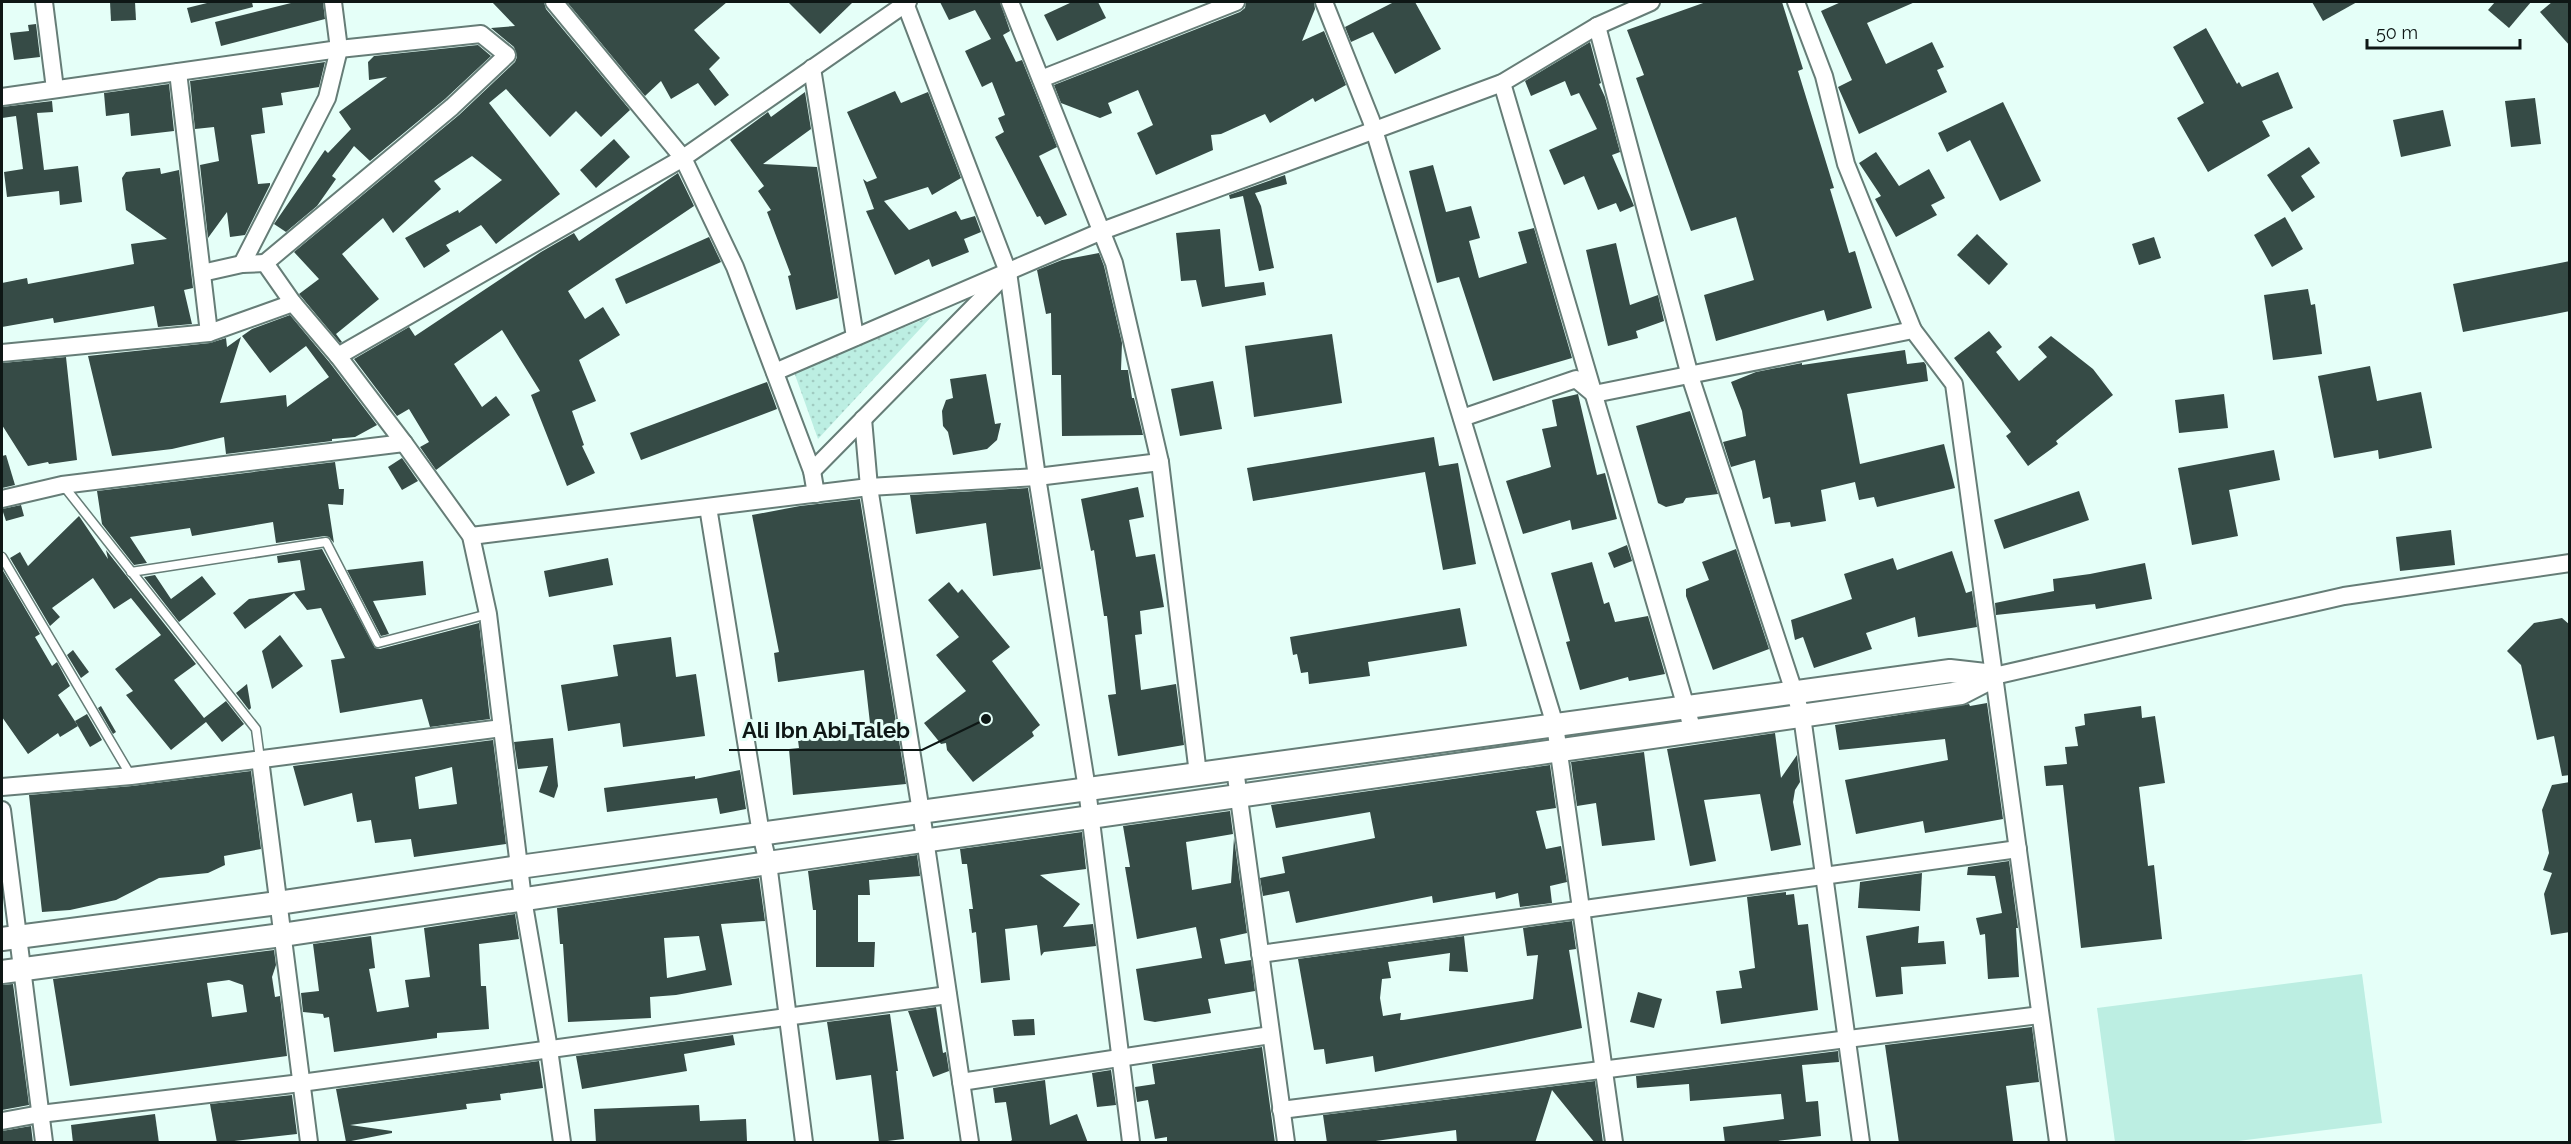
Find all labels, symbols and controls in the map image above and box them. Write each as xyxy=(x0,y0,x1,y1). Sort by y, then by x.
scale bar xyxy=(2367,12,2520,50)
text: 50 m xyxy=(2376,22,2418,43)
callout: Ali Ibn Abi Taleb xyxy=(729,710,922,750)
text: Ali Ibn Abi Taleb xyxy=(742,717,910,743)

